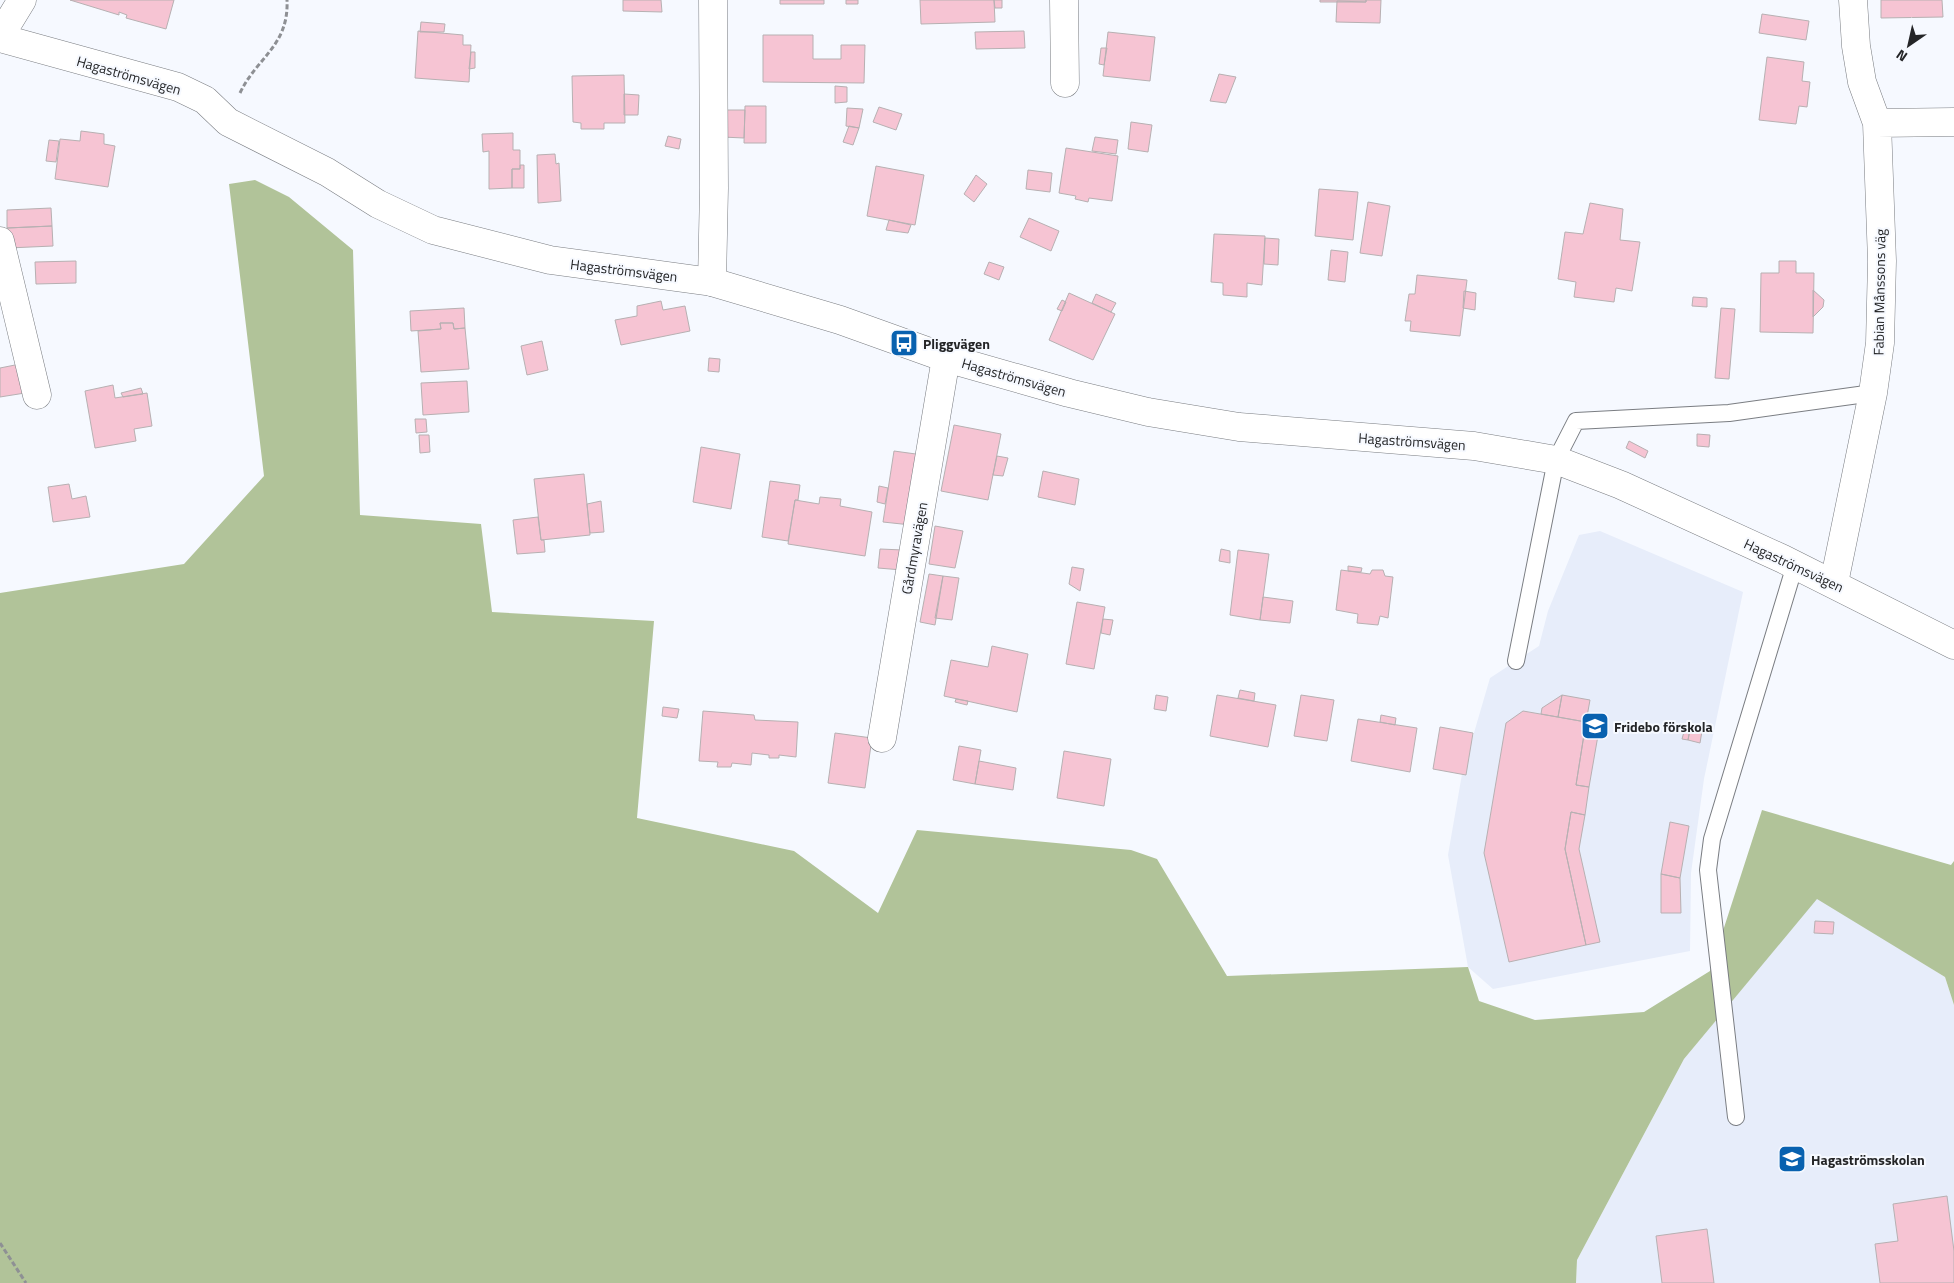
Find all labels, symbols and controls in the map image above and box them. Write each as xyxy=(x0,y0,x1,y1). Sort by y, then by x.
north arrow xyxy=(1884,20,1934,70)
text: N xyxy=(1892,45,1911,68)
street label: Hagaströmsvägen xyxy=(74,50,184,100)
street label: Fabian Månssons väg xyxy=(1867,229,1891,355)
street label: Hagaströmsvägen xyxy=(569,253,679,287)
bus stop icon: Pliggvägen xyxy=(889,328,919,358)
place label: Pliggvägen xyxy=(923,333,990,354)
street label: Hagaströmsvägen xyxy=(959,352,1069,402)
street label: Hagaströmsvägen xyxy=(1358,427,1466,455)
street label: Gårdmyravägen xyxy=(896,500,932,596)
street label: Hagaströmsvägen xyxy=(1741,533,1847,597)
school or university icon: Fridebo förskola xyxy=(1580,711,1610,741)
place label: Fridebo förskola xyxy=(1614,716,1713,737)
school or university icon: Hagaströmsskolan xyxy=(1777,1144,1807,1174)
place label: Hagaströmsskolan xyxy=(1811,1149,1925,1170)

